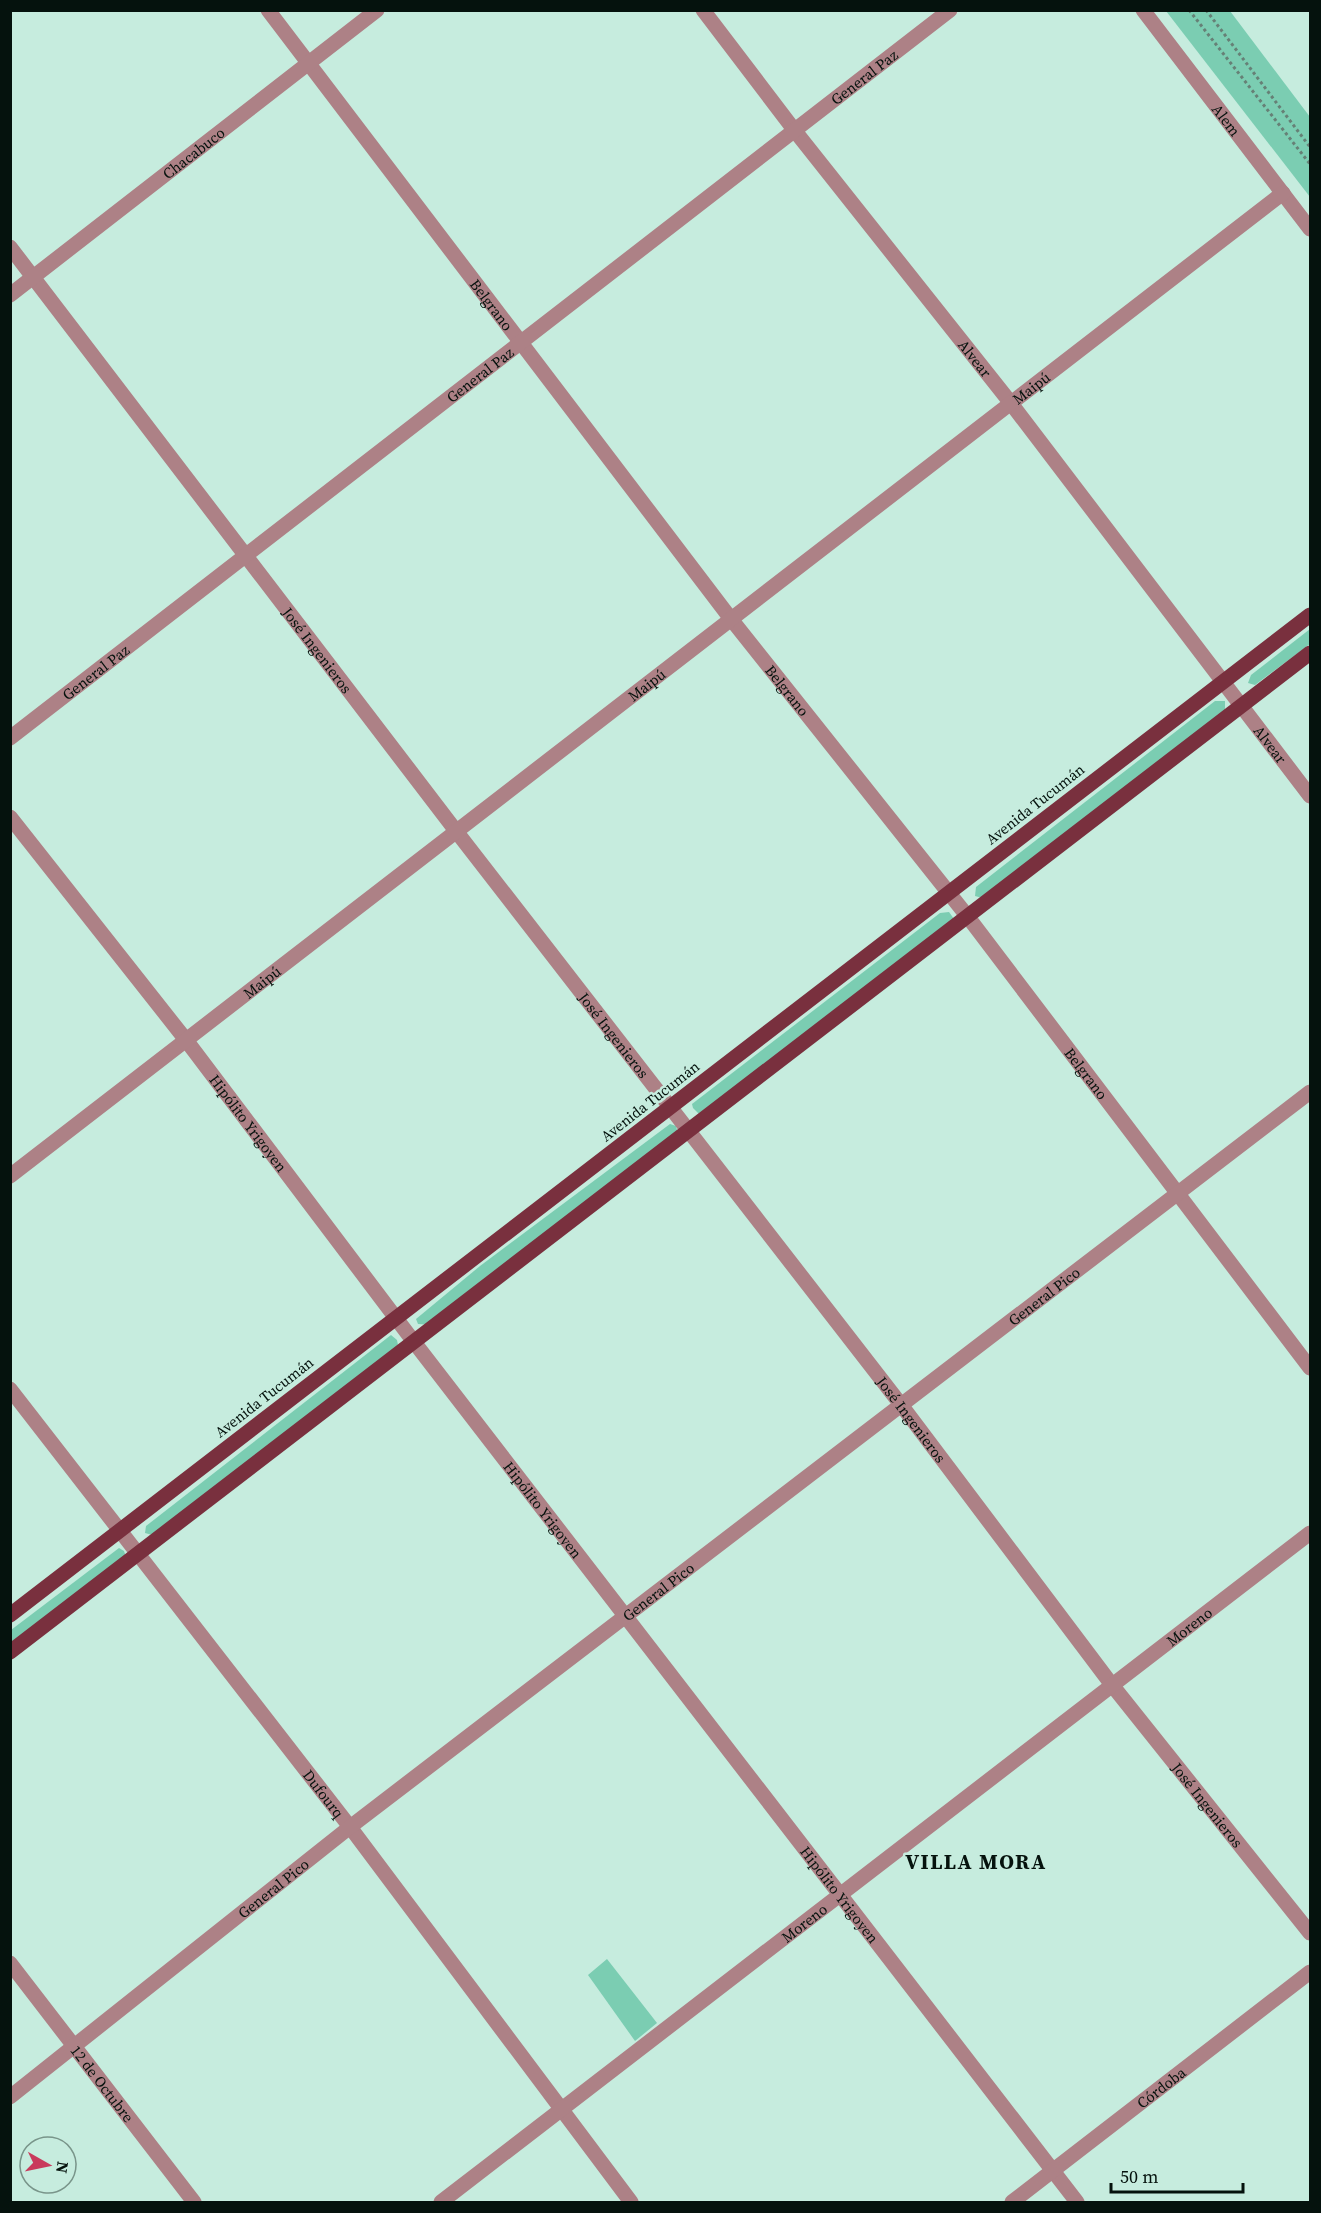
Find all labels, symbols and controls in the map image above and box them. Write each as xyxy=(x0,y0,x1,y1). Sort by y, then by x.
street label: General Paz xyxy=(826,44,902,109)
street label: Alem xyxy=(1208,99,1246,141)
street label: Chacabuco xyxy=(158,122,229,184)
street label: Belgrano xyxy=(465,274,518,335)
street label: Alvear xyxy=(954,335,997,382)
street label: General Paz xyxy=(442,341,518,407)
street label: Maipú xyxy=(1008,366,1054,409)
street label: José Ingenieros xyxy=(277,602,357,697)
street label: General Paz xyxy=(57,639,133,705)
street label: Belgrano xyxy=(761,660,815,720)
street label: Maipú xyxy=(623,663,670,706)
street label: Alvear xyxy=(1249,721,1292,768)
street label: Avenida Tucumán xyxy=(981,759,1089,849)
street label: Maipú xyxy=(238,960,285,1003)
street label: José Ingenieros xyxy=(574,987,654,1082)
street label: Belgrano xyxy=(1060,1043,1113,1104)
street label: Avenida Tucumán xyxy=(596,1056,704,1146)
street label: Hipólito Yrigoyen xyxy=(205,1070,292,1176)
street label: General Pico xyxy=(1003,1261,1084,1330)
street label: Avenida Tucumán xyxy=(210,1352,318,1442)
street label: José Ingenieros xyxy=(872,1371,951,1467)
street label: Hipólito Yrigoyen xyxy=(499,1457,587,1562)
street label: General Pico xyxy=(618,1557,698,1626)
street label: Moreno xyxy=(1162,1602,1216,1651)
street label: José Ingenieros xyxy=(1167,1757,1248,1852)
street label: Dufourq xyxy=(299,1765,350,1822)
street label: Hipólito Yrigoyen xyxy=(796,1842,884,1947)
district label: VILLA MORA xyxy=(905,1847,1047,1876)
street label: General Pico xyxy=(233,1853,313,1923)
street label: Moreno xyxy=(777,1898,831,1947)
street label: 12 de Octubre xyxy=(66,2040,139,2127)
street label: Córdoba xyxy=(1132,2061,1190,2113)
north arrow xyxy=(18,2135,78,2195)
scale bar xyxy=(1111,2156,1243,2194)
text: N xyxy=(51,2160,75,2175)
text: 50 m xyxy=(1120,2164,1158,2189)

